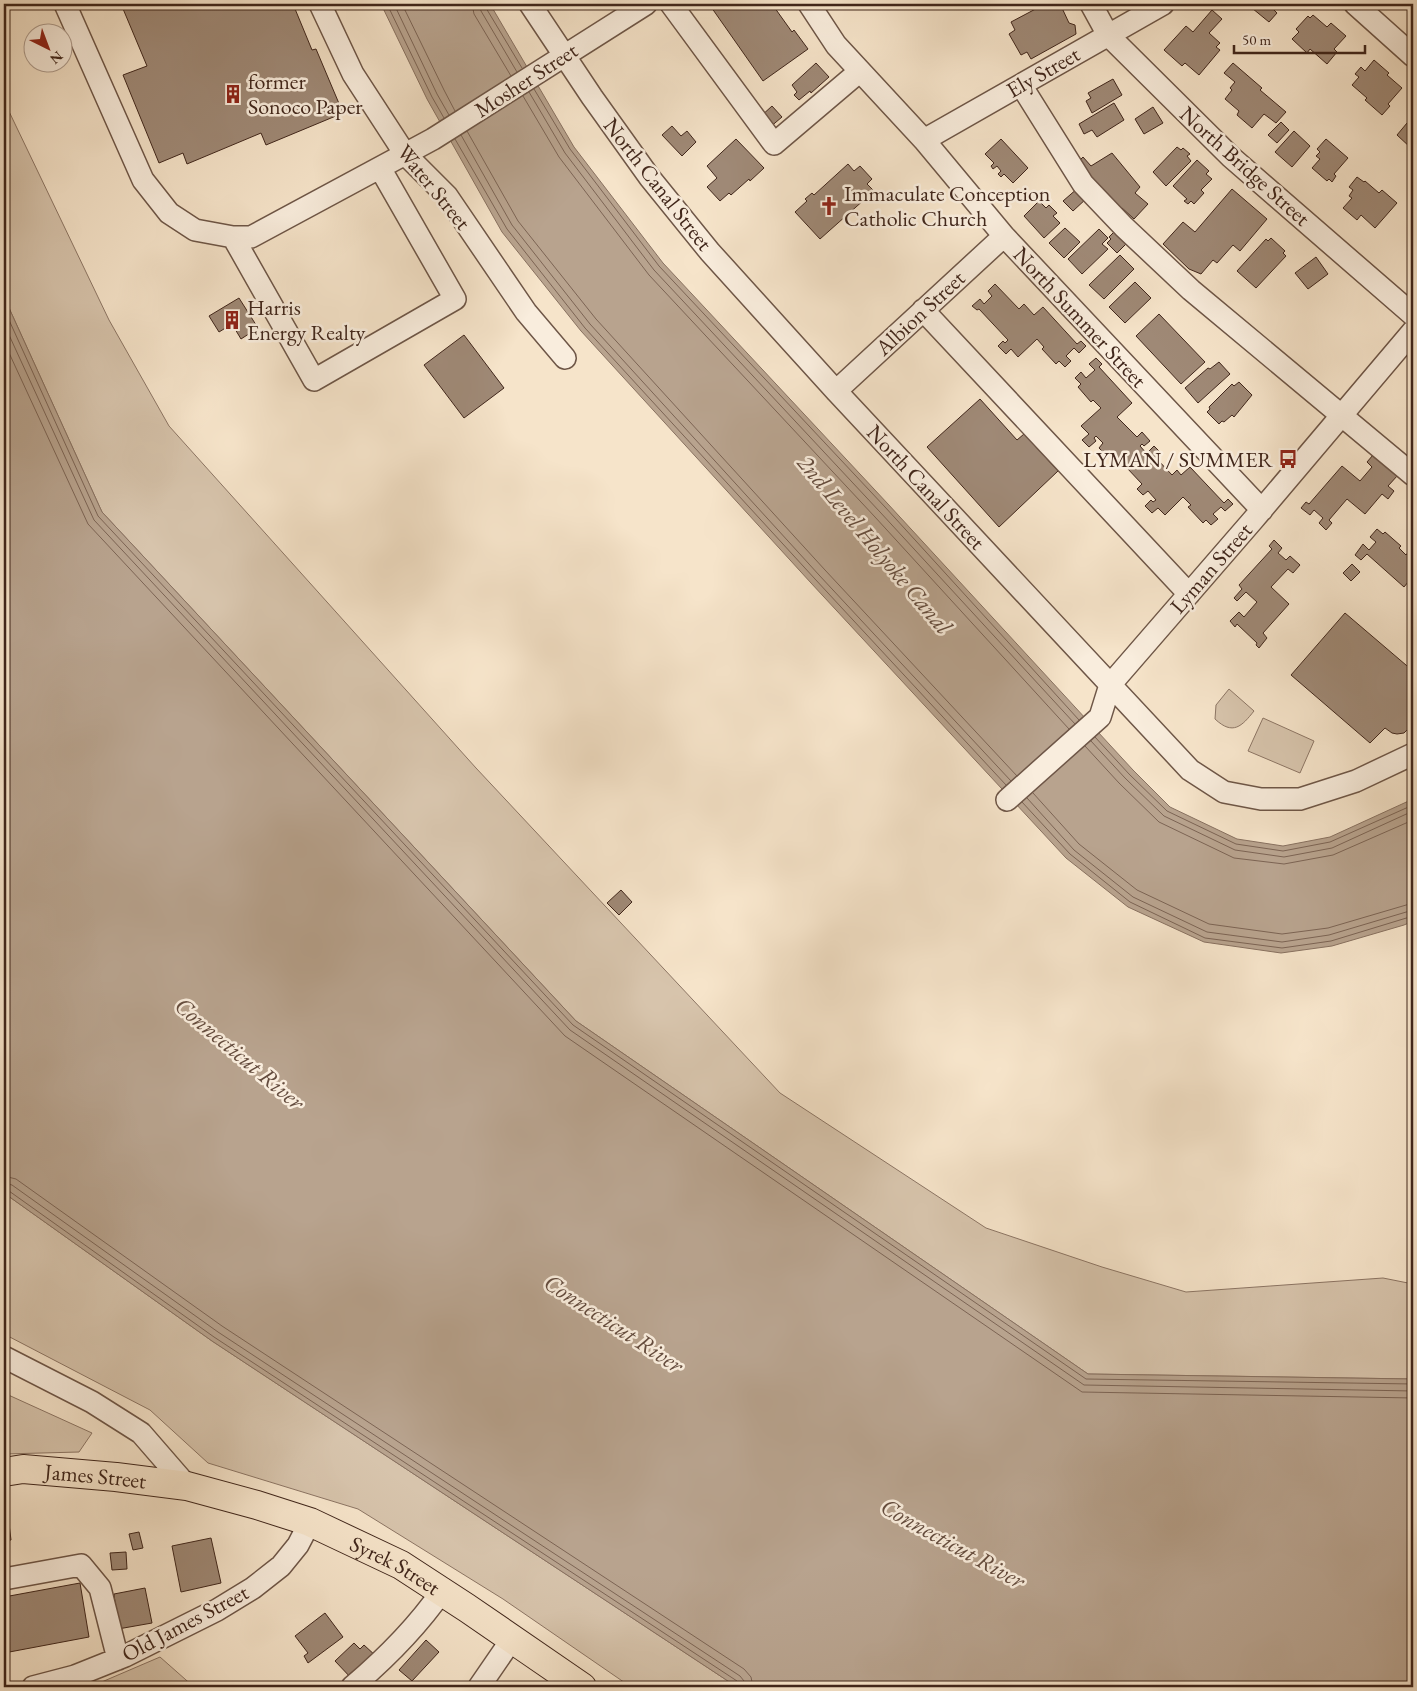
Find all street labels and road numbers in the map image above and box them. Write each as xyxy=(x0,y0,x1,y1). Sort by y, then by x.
street label: Mosher Street xyxy=(469,36,583,124)
street label: Ely Street xyxy=(1001,39,1085,105)
street label: North Bridge Street xyxy=(1174,100,1316,232)
street label: North Canal Street xyxy=(597,112,719,256)
street label: Water Street xyxy=(391,138,478,236)
street label: North Summer Street xyxy=(1007,240,1153,394)
street label: Albion Street xyxy=(868,264,971,363)
street label: North Canal Street xyxy=(860,418,992,556)
street label: Lyman Street xyxy=(1163,516,1259,620)
street label: James Street xyxy=(41,1456,148,1495)
street label: Syrek Street xyxy=(346,1529,446,1601)
street label: Old James Street xyxy=(117,1577,253,1669)

